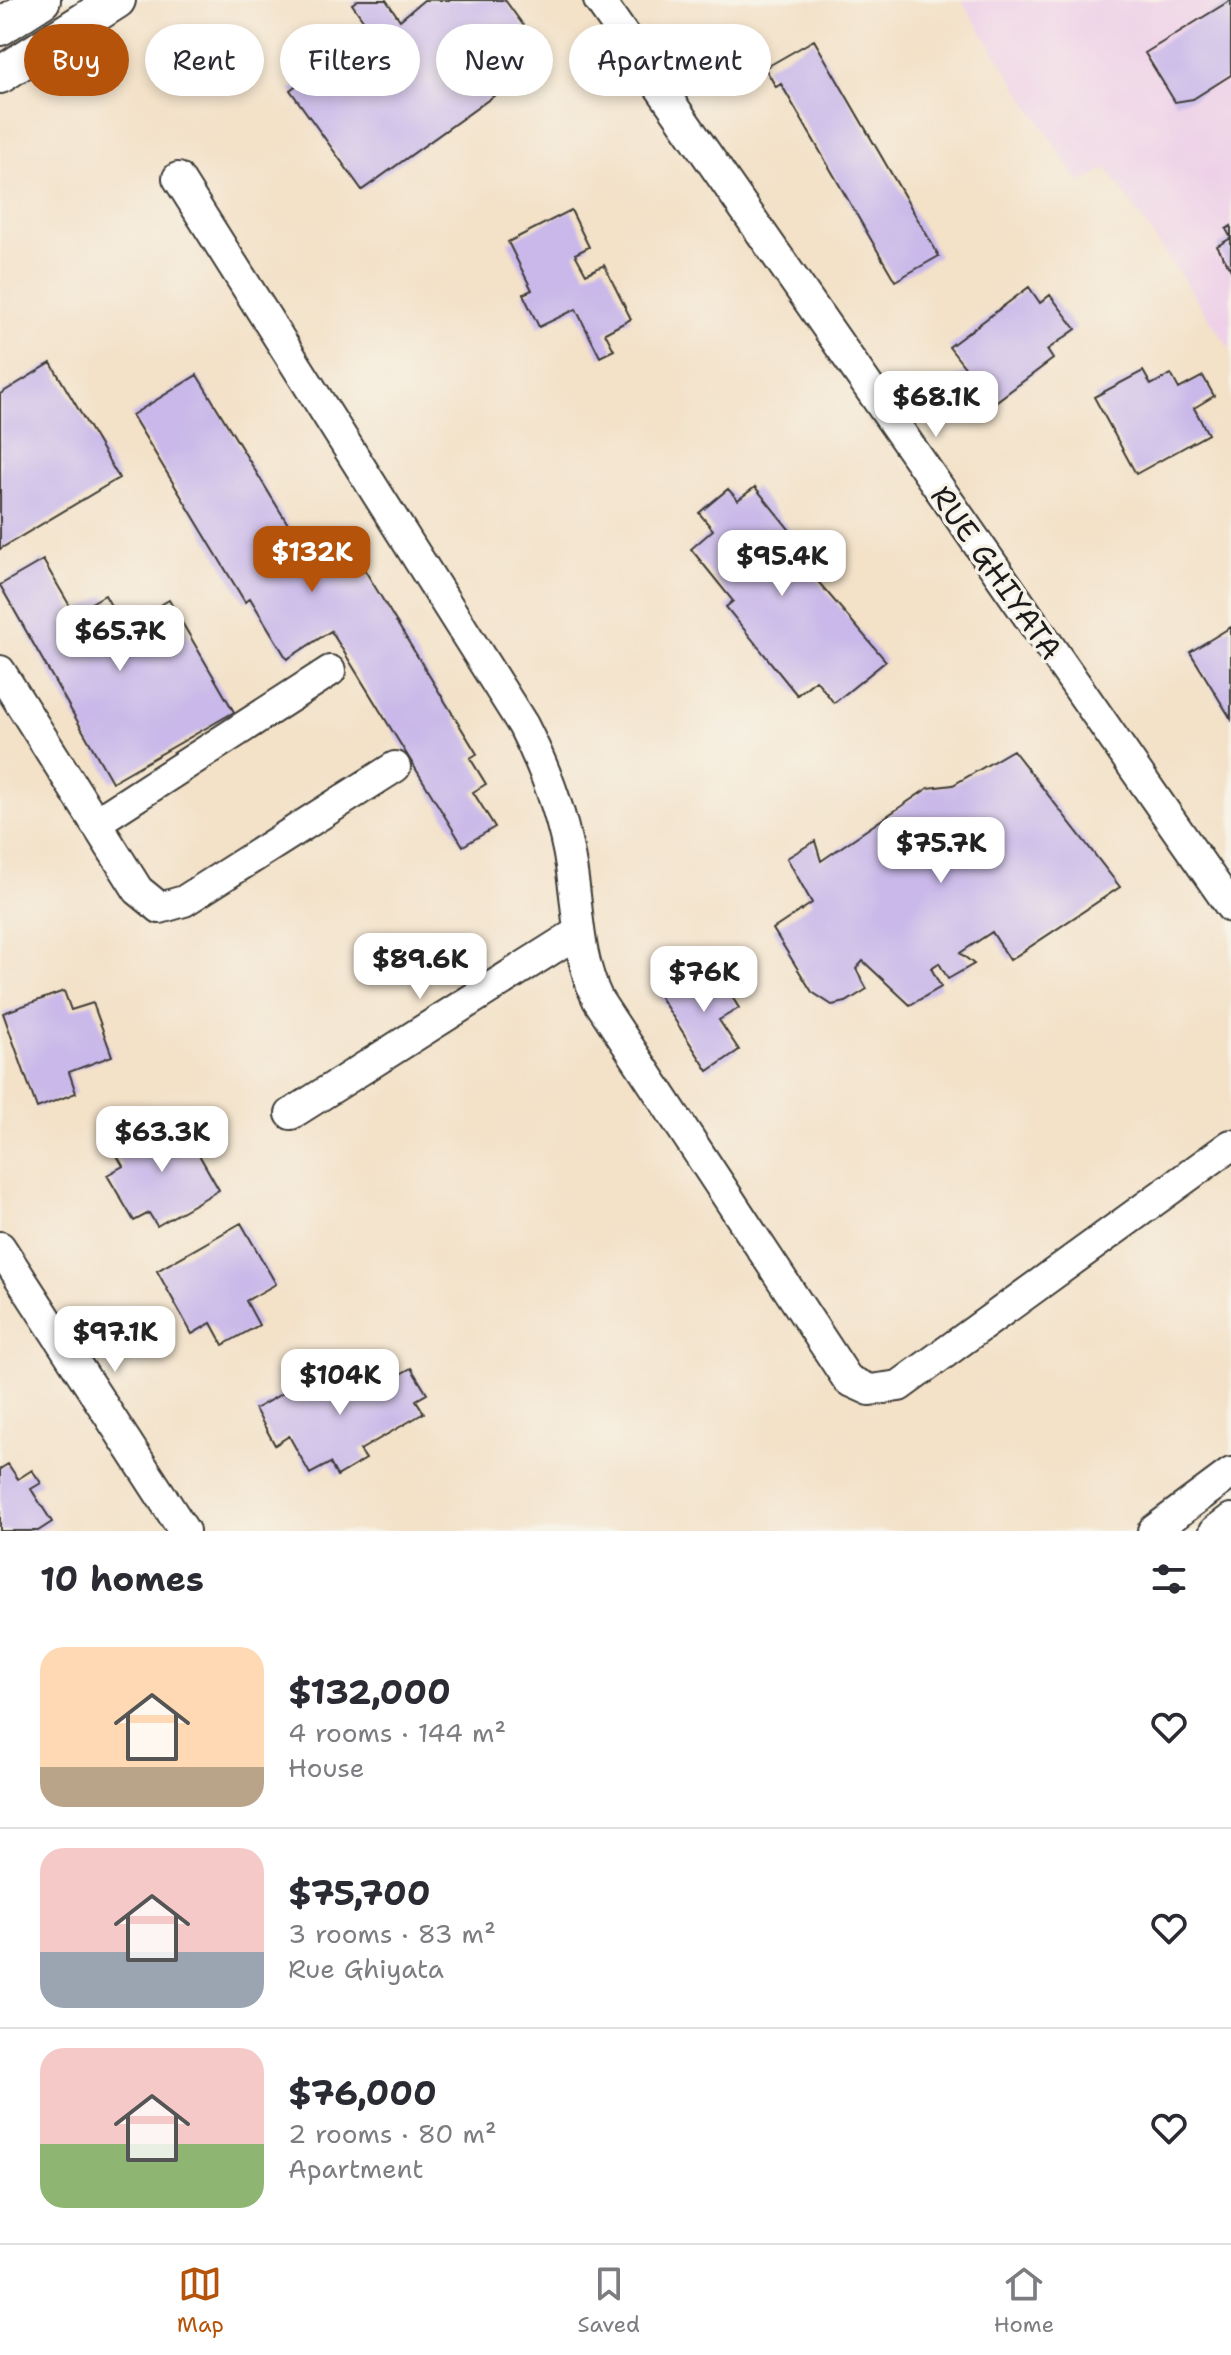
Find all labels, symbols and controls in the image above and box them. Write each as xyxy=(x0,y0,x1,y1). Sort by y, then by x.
chip: Buy xyxy=(24,24,129,96)
chip: Rent xyxy=(145,24,264,96)
chip: Filters xyxy=(280,24,420,96)
chip: New xyxy=(436,24,553,96)
chip: Apartment xyxy=(569,24,771,96)
pin: $68.1K xyxy=(871,371,1001,439)
text: $68.1K xyxy=(892,379,980,414)
street label: RUE GHIYATA xyxy=(921,478,1072,668)
pin: $132K xyxy=(256,526,368,594)
pin: $95.4K xyxy=(717,530,847,598)
text: $132K xyxy=(271,534,353,569)
text: $95.4K xyxy=(736,538,828,573)
pin: $65.7K xyxy=(55,605,185,673)
text: $65.7K xyxy=(74,613,166,648)
pin: $75.7K xyxy=(876,817,1006,885)
text: $75.7K xyxy=(896,825,986,860)
pin: $89.6K xyxy=(355,933,485,1001)
text: $89.6K xyxy=(372,941,468,976)
pin: $76K xyxy=(657,946,751,1014)
text: $76K xyxy=(668,954,740,989)
pin: $63.3K xyxy=(97,1106,227,1174)
text: $63.3K xyxy=(114,1114,210,1149)
pin: $97.1K xyxy=(50,1306,180,1374)
text: $97.1K xyxy=(72,1314,158,1349)
pin: $104K xyxy=(284,1349,396,1417)
text: $104K xyxy=(299,1357,381,1392)
text: 10 homes xyxy=(40,1556,204,1602)
icon: filters xyxy=(1147,1557,1191,1601)
text: $132,000 xyxy=(288,1669,451,1715)
icon: home xyxy=(104,1679,200,1775)
icon: heart xyxy=(1147,1705,1191,1749)
text: 4 rooms · 144 m² xyxy=(288,1715,506,1750)
text: House xyxy=(288,1750,364,1785)
text: $75,700 xyxy=(288,1870,431,1916)
icon: home xyxy=(104,1880,200,1976)
icon: heart xyxy=(1147,1906,1191,1950)
text: 3 rooms · 83 m² xyxy=(288,1916,496,1951)
text: Rue Ghiyata xyxy=(288,1951,444,1986)
text: $76,000 xyxy=(288,2070,437,2116)
icon: home xyxy=(104,2080,200,2176)
icon: heart xyxy=(1147,2106,1191,2150)
text: 2 rooms · 80 m² xyxy=(288,2116,497,2151)
text: Apartment xyxy=(288,2151,424,2186)
tab: Map xyxy=(177,2262,224,2339)
tab: Saved xyxy=(578,2262,640,2339)
tab: Home xyxy=(994,2262,1054,2339)

